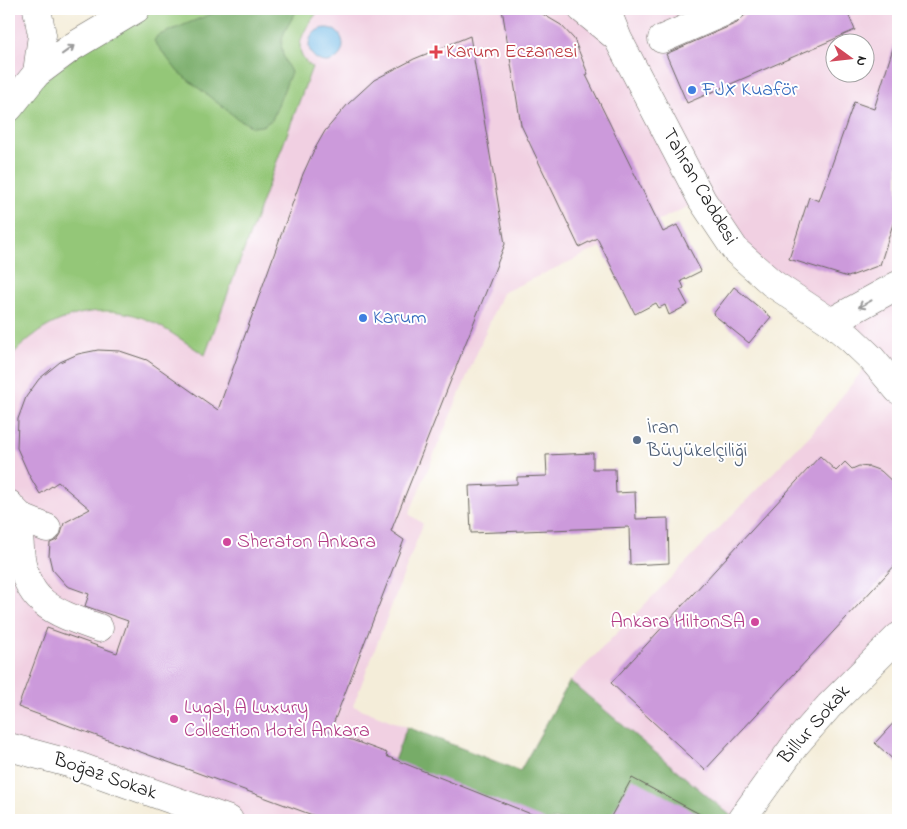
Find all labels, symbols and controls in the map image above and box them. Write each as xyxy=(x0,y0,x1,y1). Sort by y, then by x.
north arrow xyxy=(824,32,874,82)
place label: Karum Eczanesi xyxy=(446,38,577,67)
one-way arrow xyxy=(61,45,75,55)
marker: Karum Eczanesi xyxy=(430,46,442,58)
text: N xyxy=(850,54,872,68)
place label: FJX Kuaför xyxy=(701,76,799,105)
marker: FJX Kuaför xyxy=(686,84,698,96)
street label: Tahran Caddesi xyxy=(654,123,744,251)
one-way arrow xyxy=(858,299,873,309)
place label: Karum xyxy=(373,304,427,333)
marker: Karum xyxy=(357,312,369,324)
place label: İran Büyükelçiliği xyxy=(646,414,747,467)
marker: İran Büyükelçiliği xyxy=(631,434,643,446)
place label: Sheraton Ankara xyxy=(237,528,376,557)
marker: Sheraton Ankara xyxy=(221,536,233,548)
place label: Ankara HiltonSA xyxy=(611,608,745,637)
marker: Ankara HiltonSA xyxy=(749,616,761,628)
street label: Billur Sokak xyxy=(771,679,858,772)
place label: Lugal, A Luxury Collection Hotel Ankara xyxy=(184,694,370,746)
marker: Lugal, A Luxury Collection Hotel Ankara xyxy=(168,713,180,725)
street label: Boğaz Sokak xyxy=(48,745,161,809)

